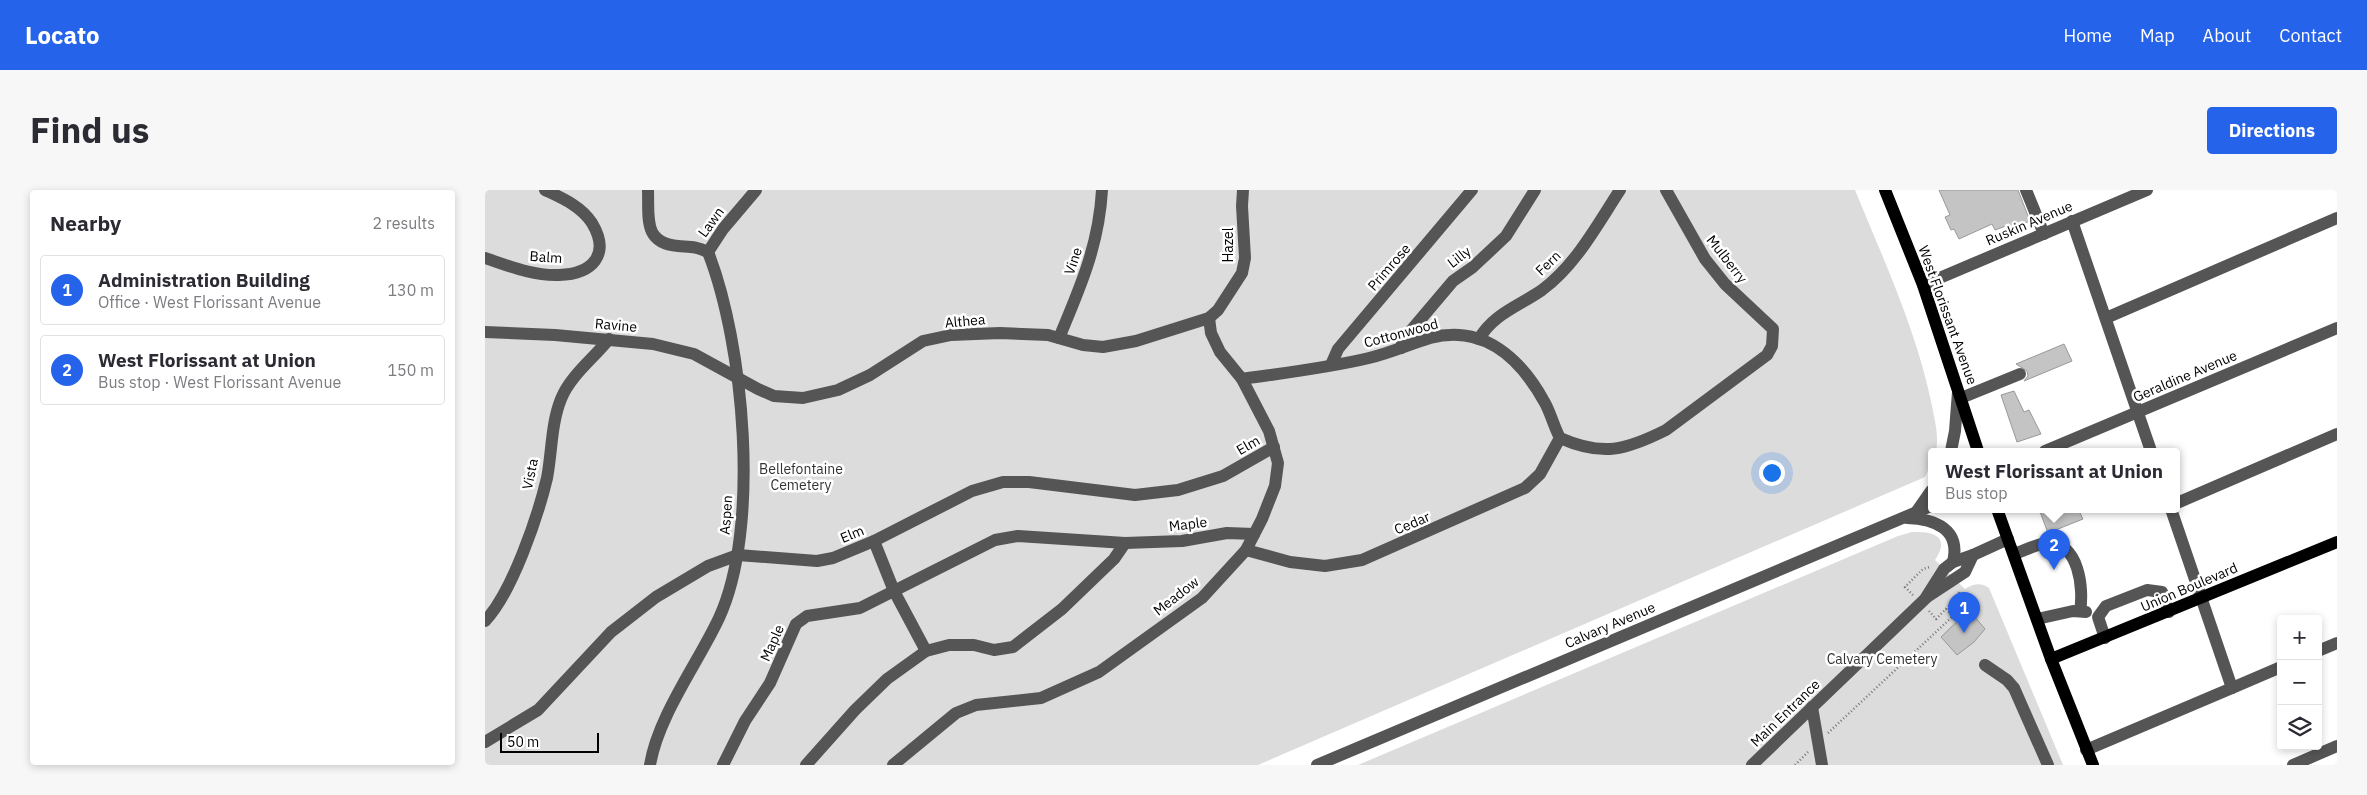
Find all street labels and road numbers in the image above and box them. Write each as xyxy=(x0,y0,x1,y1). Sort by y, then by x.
street label: Ruskin Avenue xyxy=(1983,197,2075,249)
street label: Lawn xyxy=(694,203,728,241)
street label: Hazel xyxy=(1219,227,1237,263)
street label: Mulberry xyxy=(1703,231,1751,287)
street label: Primrose xyxy=(1364,239,1415,294)
street label: Lilly xyxy=(1444,242,1474,272)
street label: West Florissant Avenue xyxy=(1914,243,1982,387)
street label: Vine xyxy=(1060,245,1086,277)
street label: Balm xyxy=(529,247,563,267)
street label: Fern xyxy=(1532,247,1564,279)
street label: Althea xyxy=(944,310,987,332)
street label: Ravine xyxy=(594,314,638,336)
street label: Cottonwood xyxy=(1362,314,1440,352)
street label: Geraldine Avenue xyxy=(2130,346,2240,406)
street label: Elm xyxy=(1233,431,1263,459)
street label: Vista xyxy=(518,456,542,491)
street label: Aspen xyxy=(716,495,736,535)
street label: Cedar xyxy=(1391,507,1433,539)
street label: Maple xyxy=(1168,513,1208,535)
street label: Elm xyxy=(837,521,867,547)
street label: Union Boulevard xyxy=(2138,558,2240,616)
street label: Meadow xyxy=(1150,572,1203,619)
street label: Calvary Avenue xyxy=(1562,598,1658,652)
street label: Maple xyxy=(756,621,788,664)
street label: Main Entrance xyxy=(1746,675,1824,751)

